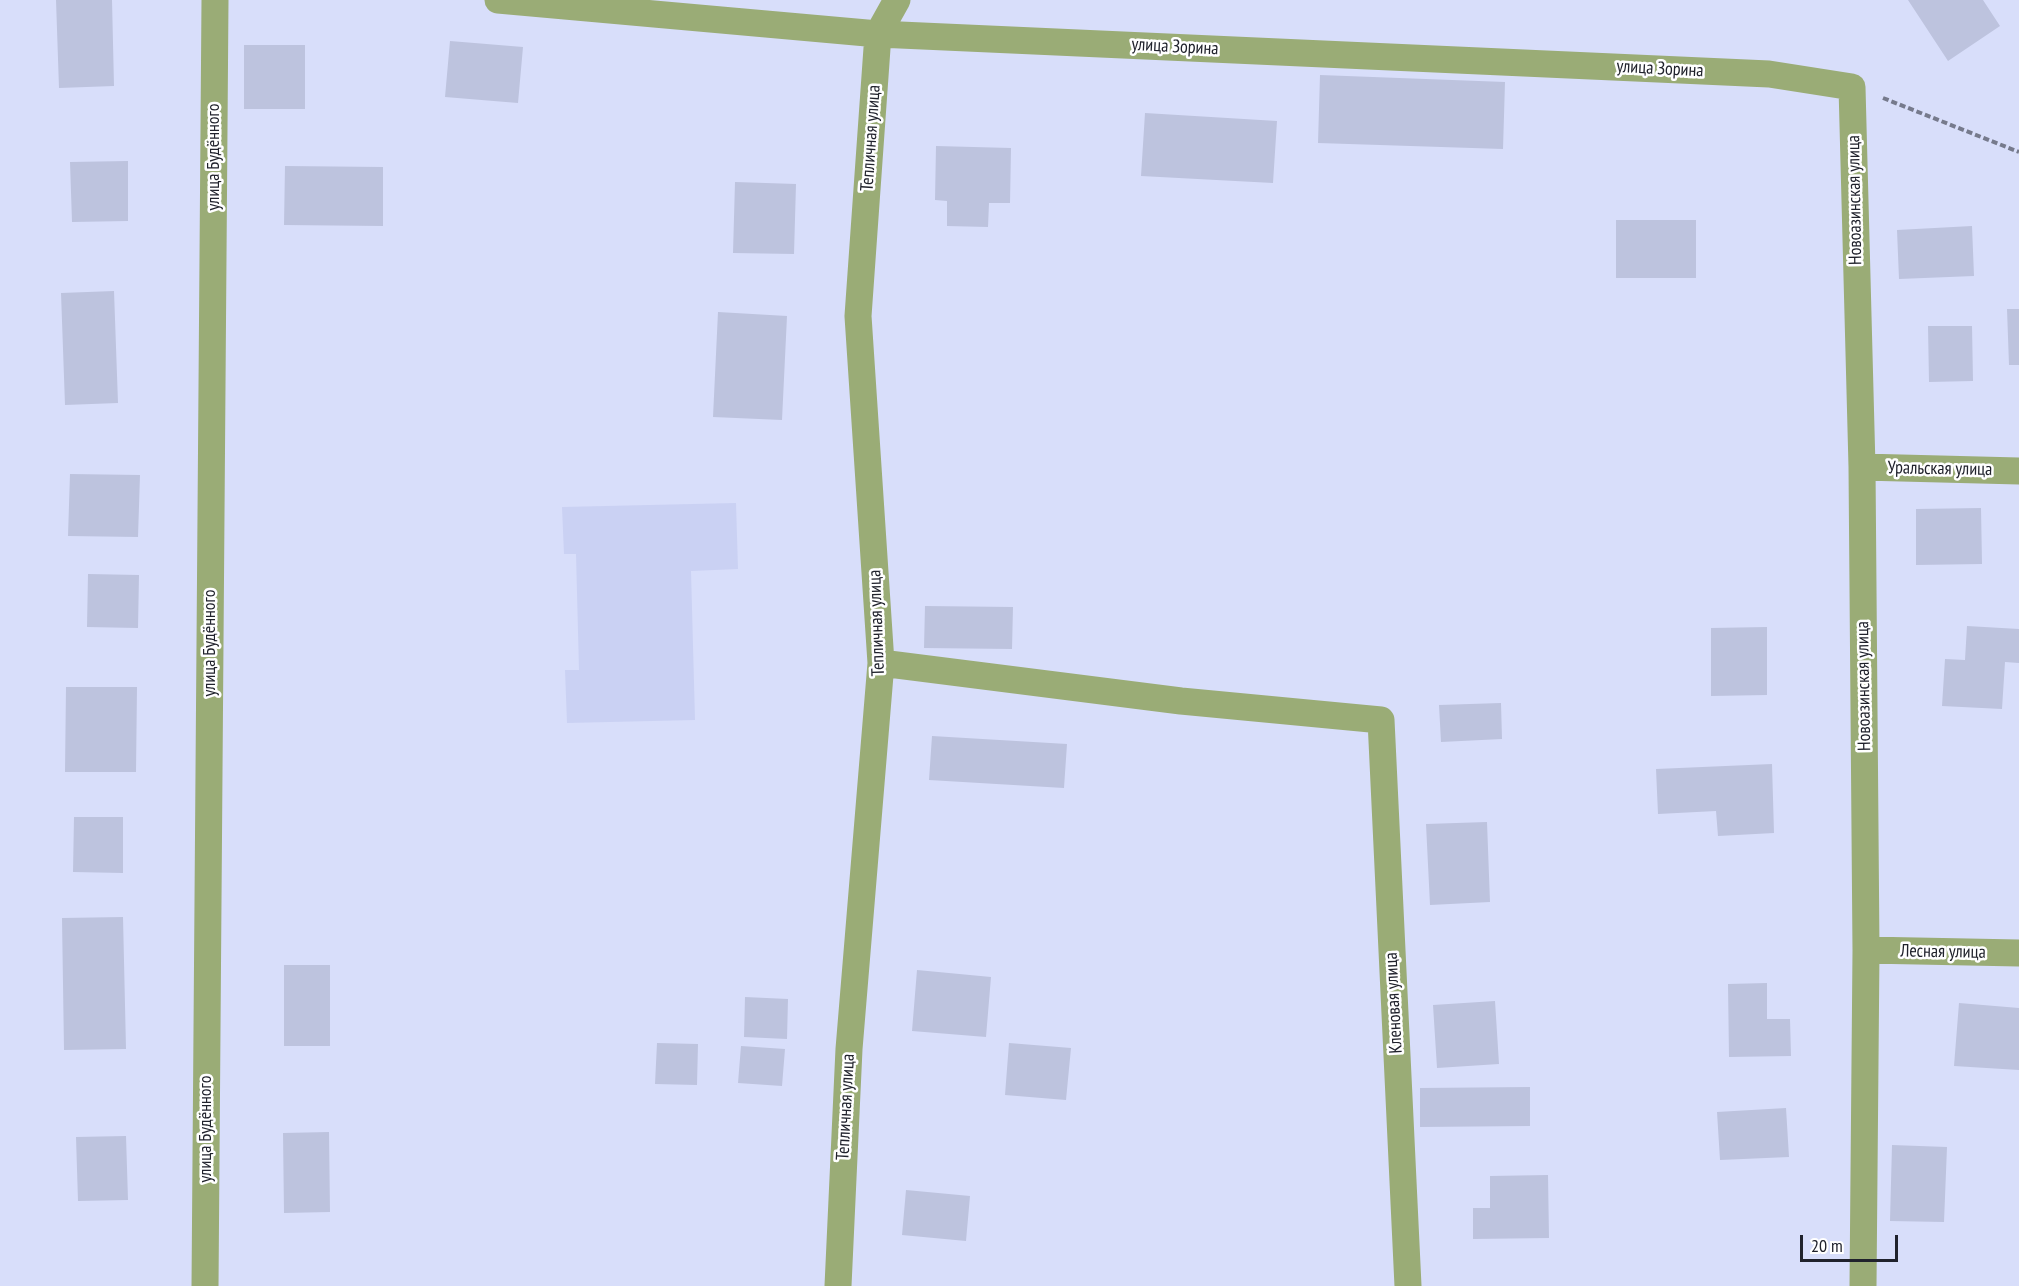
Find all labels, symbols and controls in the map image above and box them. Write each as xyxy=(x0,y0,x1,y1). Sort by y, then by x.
street label: улица Зорина xyxy=(1131,34,1219,60)
street label: улица Зорина xyxy=(1616,56,1704,82)
street label: Тепличная улица xyxy=(857,84,885,192)
street label: улица Будённого xyxy=(203,104,225,210)
street label: Новоазинская улица xyxy=(1843,135,1867,265)
street label: Уральская улица xyxy=(1888,457,1992,481)
street label: Тепличная улица xyxy=(864,569,890,677)
street label: улица Будённого xyxy=(199,590,221,696)
street label: Новоазинская улица xyxy=(1852,621,1876,751)
street label: Лесная улица xyxy=(1900,940,1986,964)
street label: Кленовая улица xyxy=(1381,952,1407,1054)
street label: Тепличная улица xyxy=(832,1053,860,1161)
street label: улица Будённого xyxy=(195,1076,217,1182)
scale bar xyxy=(1803,1223,1900,1261)
text: 20 m xyxy=(1811,1234,1843,1257)

